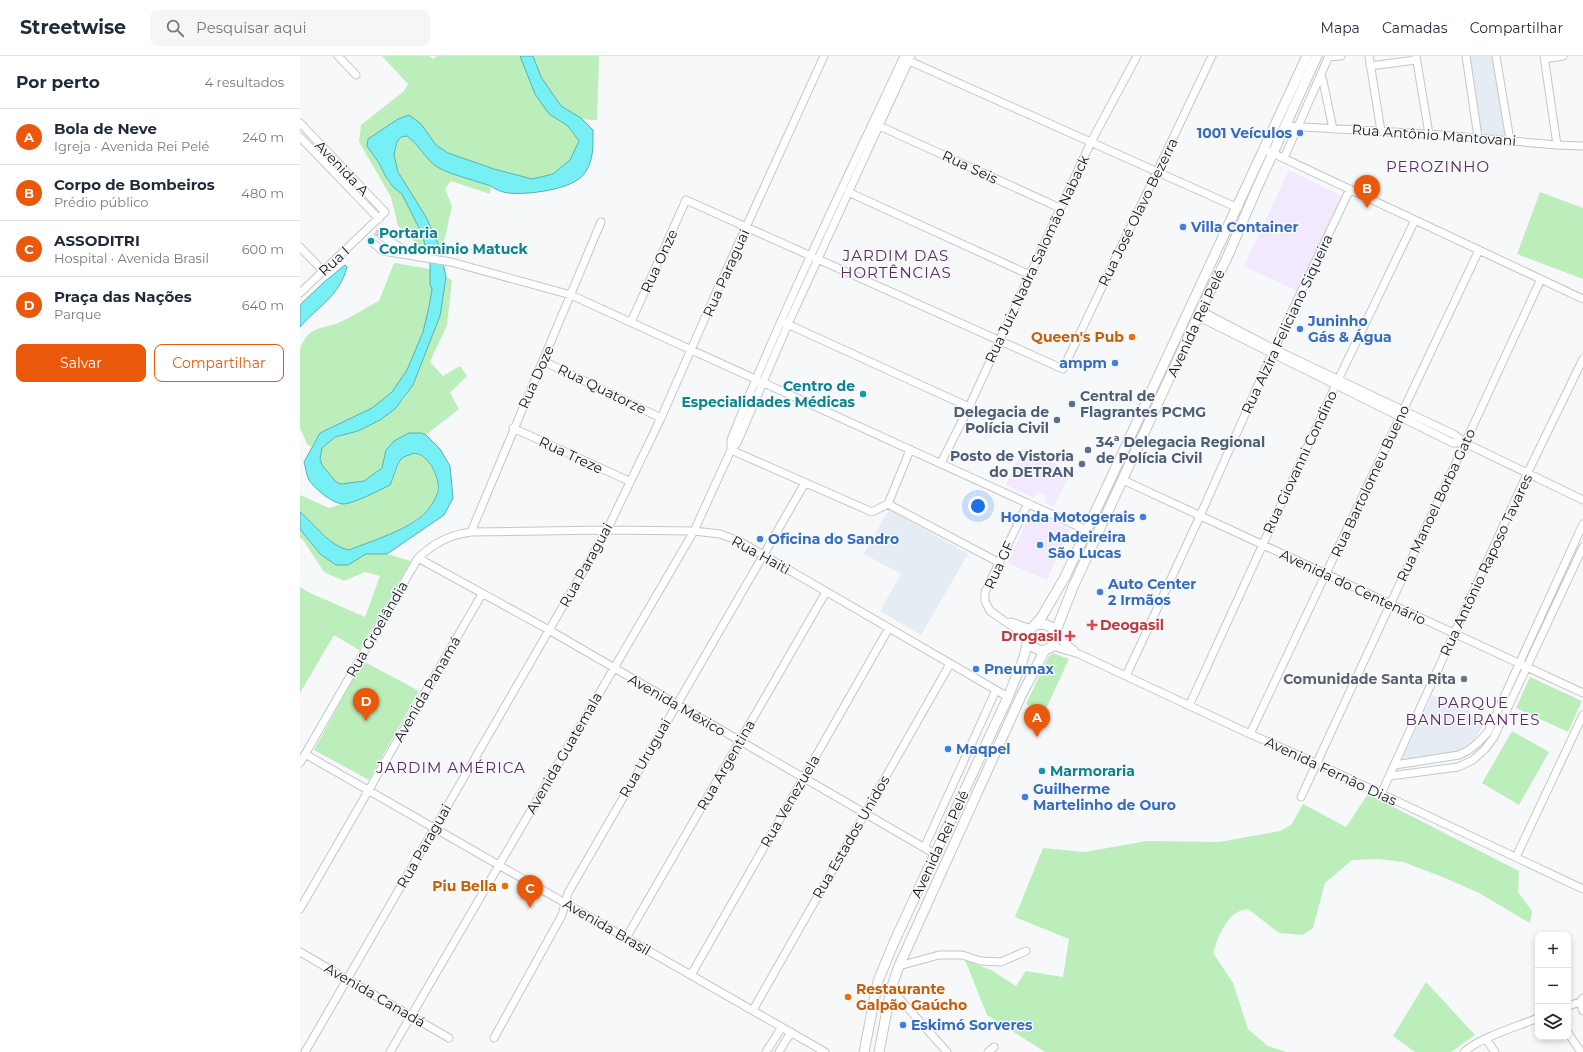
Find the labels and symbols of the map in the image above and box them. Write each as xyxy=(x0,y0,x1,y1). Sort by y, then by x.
street label: Rua Antônio Mantovani xyxy=(1351,120,1517,150)
place label: 1001 Veículos xyxy=(1197,124,1293,142)
marker: 1001 Veículos xyxy=(1295,128,1305,138)
street label: Rua José Olavo Bezerra xyxy=(1094,135,1182,289)
street label: Avenida A xyxy=(311,136,374,200)
street label: Rua Seis xyxy=(939,146,1001,188)
street label: Rua Juiz Nadra Salomão Naback xyxy=(981,152,1093,366)
district label: PEROZINHO xyxy=(1386,157,1490,176)
pin: B xyxy=(1354,175,1380,208)
place label: Villa Container xyxy=(1190,218,1299,236)
marker: Villa Container xyxy=(1178,222,1188,232)
place label: Portaria Condominio Matuck xyxy=(379,224,528,258)
street label: Rua Onze xyxy=(636,226,682,296)
street label: Rua Paraguai xyxy=(699,226,753,320)
street label: Rua Alzira Feliciano Siqueira xyxy=(1237,231,1337,417)
marker: Portaria Condominio Matuck xyxy=(366,236,376,246)
street label: Rua I xyxy=(315,242,353,280)
district label: JARDIM DAS HORTÊNCIAS xyxy=(840,246,952,282)
street label: Avenida Rei Pelé xyxy=(1163,266,1229,380)
place label: Juninho Gás & Água xyxy=(1307,312,1392,346)
marker: Juninho Gás & Água xyxy=(1295,324,1305,334)
place label: Queen's Pub xyxy=(1031,328,1124,346)
marker: Queen's Pub xyxy=(1127,332,1137,342)
street label: Rua Doze xyxy=(514,343,558,411)
place label: ampm xyxy=(1059,354,1107,372)
marker: ampm xyxy=(1110,358,1120,368)
street label: Rua Quatorze xyxy=(555,360,649,418)
place label: Centro de Especialidades Médicas xyxy=(681,377,856,411)
place label: Central de Flagrantes PCMG xyxy=(1080,387,1206,421)
street label: Rua Giovanni Condino xyxy=(1259,387,1341,536)
marker: Centro de Especialidades Médicas xyxy=(858,389,868,399)
marker: Central de Flagrantes PCMG xyxy=(1067,399,1077,409)
street label: Rua Bartolomeu Bueno xyxy=(1327,402,1413,560)
place label: Delegacia de Polícia Civil xyxy=(954,403,1049,437)
marker: Delegacia de Polícia Civil xyxy=(1052,415,1062,425)
street label: Rua Manoel Borba Gato xyxy=(1393,425,1479,584)
street label: Rua Treze xyxy=(536,432,606,478)
place label: 34ª Delegacia Regional de Polícia Civil xyxy=(1095,433,1265,467)
marker: 34ª Delegacia Regional de Polícia Civil xyxy=(1083,445,1093,455)
place label: Posto de Vistoria do DETRAN xyxy=(950,447,1074,481)
marker: Posto de Vistoria do DETRAN xyxy=(1077,459,1087,469)
street label: Rua Antônio Raposo Tavares xyxy=(1436,471,1536,659)
your location xyxy=(968,496,988,516)
place label: Honda Motogerais xyxy=(1001,508,1136,526)
marker: Honda Motogerais xyxy=(1138,512,1148,522)
street label: Rua Paraguai xyxy=(555,520,617,610)
place label: Madeireira São Lucas xyxy=(1048,528,1126,562)
place label: Oficina do Sandro xyxy=(768,530,899,548)
street label: Rua Haiti xyxy=(729,532,793,578)
marker: Oficina do Sandro xyxy=(755,534,765,544)
street label: Rua GF xyxy=(980,538,1018,592)
marker: Madeireira São Lucas xyxy=(1035,540,1045,550)
street label: Avenida do Centenário xyxy=(1277,545,1429,629)
place label: Auto Center 2 Irmãos xyxy=(1107,575,1196,609)
street label: Rua Groelândia xyxy=(342,578,412,680)
marker: Auto Center 2 Irmãos xyxy=(1095,587,1105,597)
place label: Deogasil xyxy=(1100,616,1164,634)
marker: Deogasil xyxy=(1087,620,1097,630)
place label: Drogasil xyxy=(1001,627,1062,645)
marker: Drogasil xyxy=(1065,631,1075,641)
street label: Avenida Panamá xyxy=(389,633,465,745)
place label: Pneumax xyxy=(984,660,1055,678)
marker: Pneumax xyxy=(971,664,981,674)
street label: Avenida México xyxy=(625,670,729,740)
place label: Comunidade Santa Rita xyxy=(1283,670,1456,688)
marker: Comunidade Santa Rita xyxy=(1459,674,1469,684)
pin: D xyxy=(353,688,379,721)
street label: Avenida Guatemala xyxy=(522,689,606,817)
district label: PARQUE BANDEIRANTES xyxy=(1406,693,1540,729)
pin: A xyxy=(1024,704,1050,737)
street label: Rua Uruguai xyxy=(615,715,675,801)
street label: Rua Argentina xyxy=(693,716,759,814)
street label: Avenida Fernão Dias xyxy=(1262,733,1400,810)
place label: Maqpel xyxy=(956,740,1010,758)
marker: Maqpel xyxy=(943,744,953,754)
street label: Rua Venezuela xyxy=(756,752,824,850)
district label: JARDIM AMÉRICA xyxy=(375,758,526,777)
place label: Marmoraria xyxy=(1050,762,1135,780)
marker: Marmoraria xyxy=(1037,766,1047,776)
street label: Rua Estados Unidos xyxy=(808,772,894,902)
place label: Guilherme Martelinho de Ouro xyxy=(1033,780,1176,814)
street label: Avenida Rei Pelé xyxy=(907,787,973,901)
marker: Guilherme Martelinho de Ouro xyxy=(1020,792,1030,802)
street label: Rua Paraguai xyxy=(393,801,455,891)
pin: C xyxy=(517,875,543,908)
place label: Piu Bella xyxy=(432,877,497,895)
marker: Piu Bella xyxy=(500,881,510,891)
street label: Avenida Brasil xyxy=(560,895,654,959)
street label: Avenida Canadá xyxy=(321,959,429,1031)
place label: Restaurante Galpão Gaúcho xyxy=(856,980,967,1014)
marker: Restaurante Galpão Gaúcho xyxy=(843,992,853,1002)
place label: Eskimó Sorveres xyxy=(911,1016,1033,1034)
marker: Eskimó Sorveres xyxy=(898,1020,908,1030)

